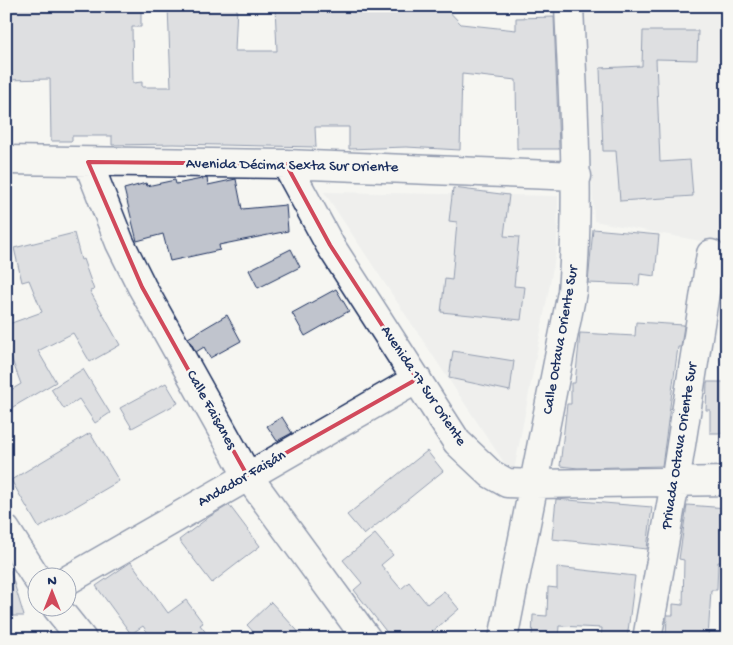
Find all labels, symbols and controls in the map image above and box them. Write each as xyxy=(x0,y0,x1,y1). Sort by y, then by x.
street label: Avenida Décima Sexta Sur Oriente xyxy=(186,155,399,177)
street label: Calle Octava Oriente Sur xyxy=(539,263,583,416)
street label: Avenida 17 Sur Oriente xyxy=(376,323,470,450)
street label: Privada Octava Oriente Sur xyxy=(658,360,702,532)
street label: Calle Faisanes xyxy=(182,367,240,453)
street label: Andador Faisán xyxy=(195,447,289,511)
north arrow xyxy=(28,568,78,618)
text: N xyxy=(47,573,57,590)

